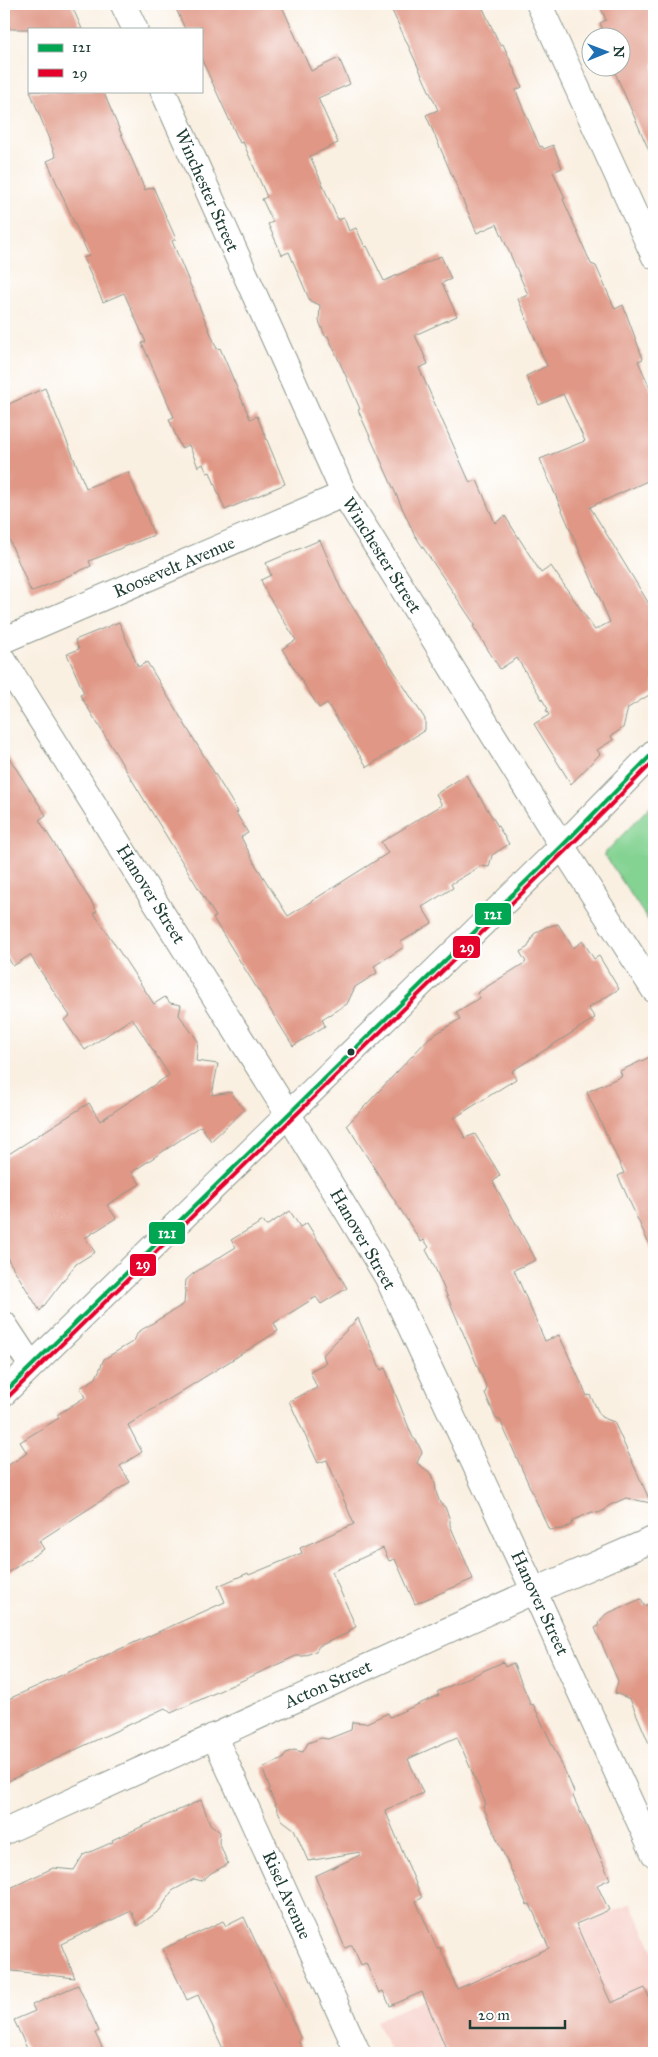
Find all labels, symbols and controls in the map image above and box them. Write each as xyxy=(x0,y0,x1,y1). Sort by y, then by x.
legend xyxy=(28,28,202,92)
north arrow xyxy=(580,28,630,78)
text: 121 xyxy=(72,38,91,56)
text: N xyxy=(610,46,627,58)
text: 29 xyxy=(72,64,87,82)
street label: Winchester Street xyxy=(170,125,244,256)
street label: Winchester Street xyxy=(338,493,427,618)
street label: Roosevelt Avenue xyxy=(110,531,238,603)
street label: Hanover Street xyxy=(112,840,191,948)
line badge: 121 xyxy=(474,902,512,926)
text: 121 xyxy=(484,906,502,923)
line badge: 29 xyxy=(452,935,481,959)
text: 29 xyxy=(460,939,474,957)
unlabelled marker xyxy=(346,1047,356,1057)
street label: Hanover Street xyxy=(325,1184,401,1294)
line badge: 121 xyxy=(148,1221,186,1245)
text: 121 xyxy=(158,1225,176,1242)
line badge: 29 xyxy=(129,1253,157,1277)
text: 29 xyxy=(136,1256,150,1274)
street label: Hanover Street xyxy=(506,1547,574,1660)
street label: Acton Street xyxy=(280,1655,376,1713)
street label: Risel Avenue xyxy=(258,1847,316,1943)
scale bar xyxy=(470,1997,566,2029)
text: 20 m xyxy=(478,2006,510,2024)

